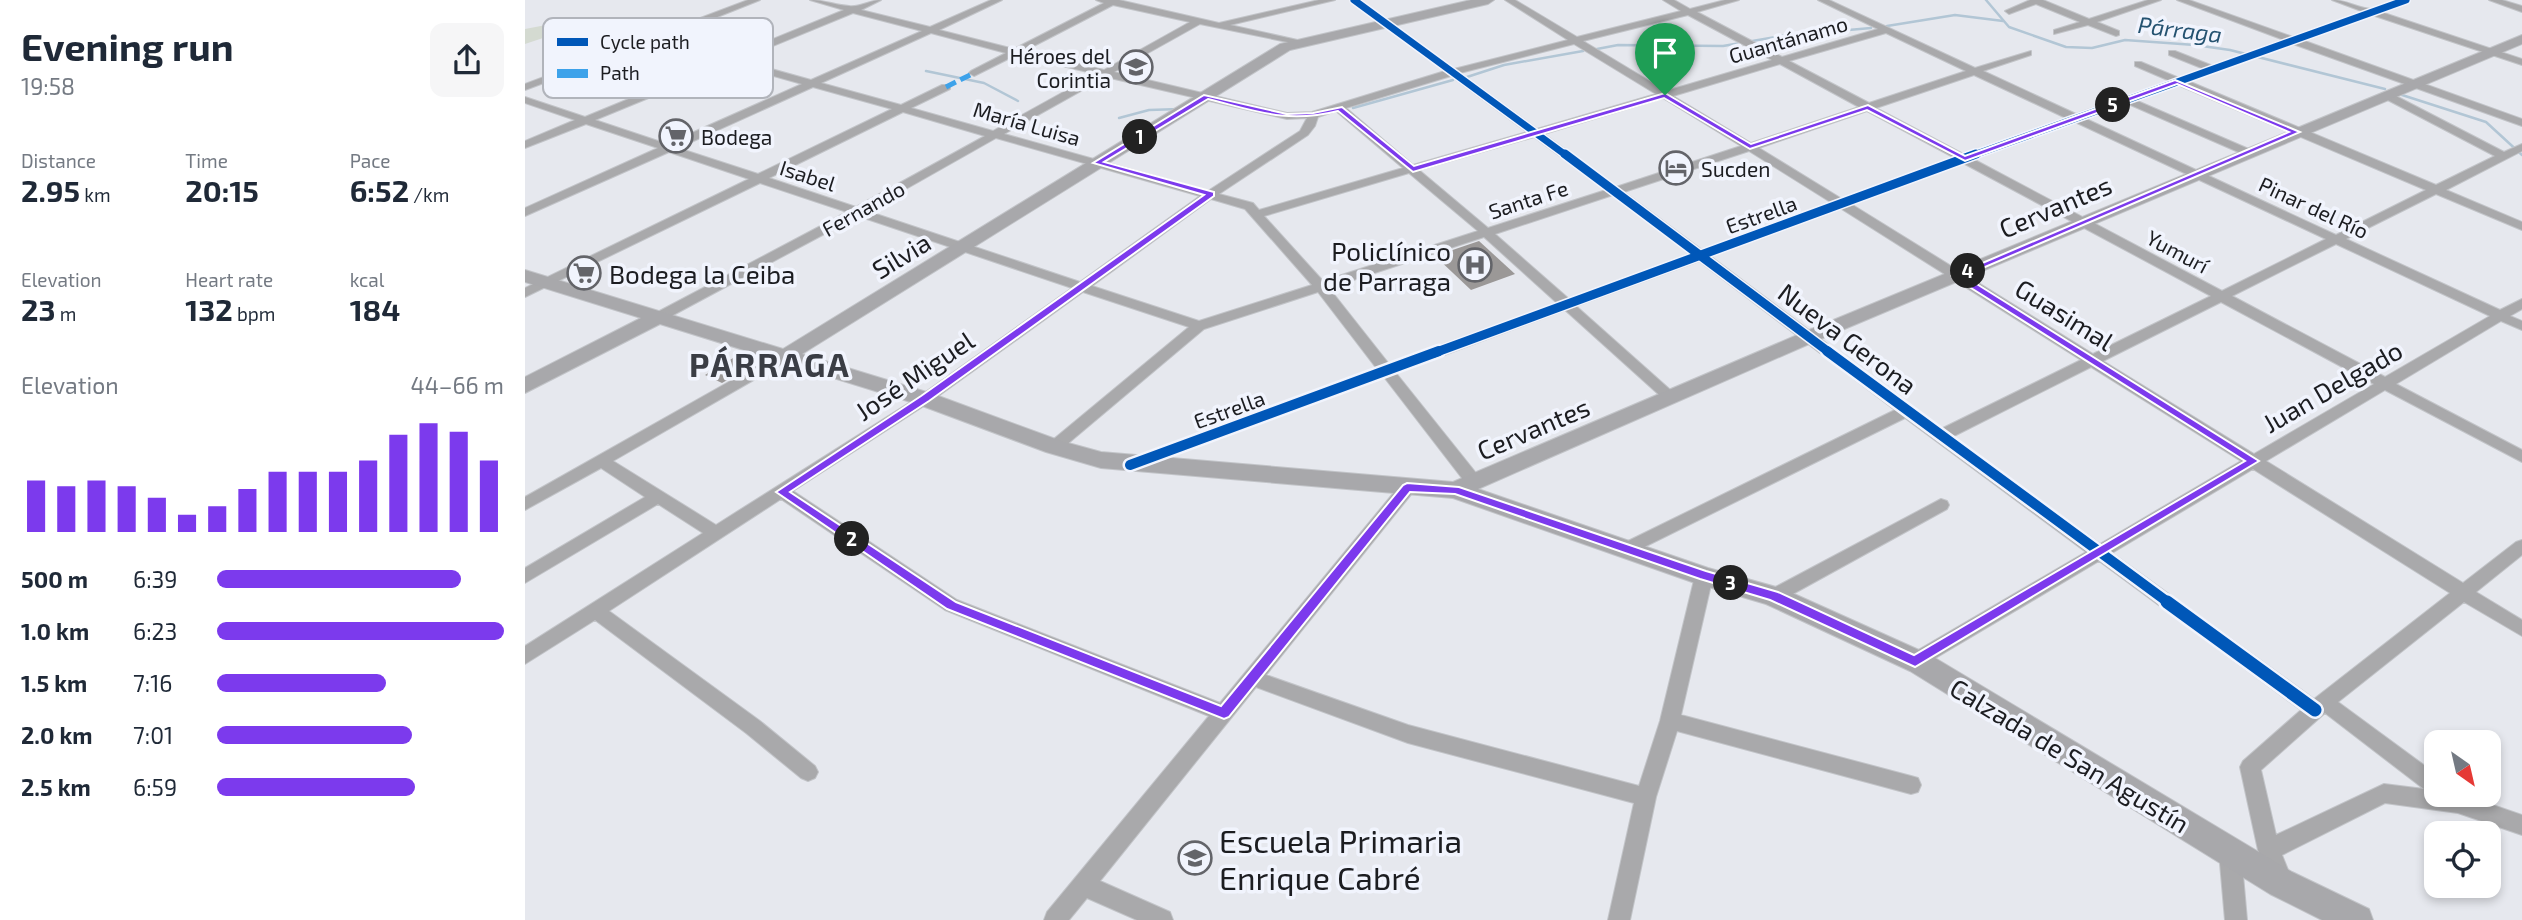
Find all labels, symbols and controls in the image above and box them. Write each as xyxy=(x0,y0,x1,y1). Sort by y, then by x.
street label: Guantánamo xyxy=(1726,10,1850,68)
water label: Párraga xyxy=(2136,10,2224,48)
legend xyxy=(543,18,773,98)
text: Evening run xyxy=(21,23,234,69)
button: share xyxy=(430,23,504,97)
pin xyxy=(1635,23,1695,95)
text: Cycle path xyxy=(600,30,690,53)
icon: arrive xyxy=(1646,34,1684,72)
place label: Héroes del Corintia xyxy=(1009,43,1112,92)
school or university icon: Héroes del Corintia xyxy=(1117,48,1155,86)
text: Path xyxy=(600,61,640,84)
text: 19:58 xyxy=(21,72,75,100)
pin: 5 xyxy=(2095,88,2131,122)
text: 5 xyxy=(2107,93,2118,116)
street label: María Luisa xyxy=(971,96,1083,150)
supermarket icon: Bodega xyxy=(657,117,695,155)
pin: 1 xyxy=(1123,120,1157,154)
place label: Bodega xyxy=(701,124,772,149)
text: 1 xyxy=(1135,125,1144,148)
text: Distance xyxy=(21,149,96,172)
text: Time xyxy=(185,149,228,172)
text: Pace xyxy=(350,149,391,172)
hotel icon: Sucden xyxy=(1657,149,1695,187)
street label: Isabel xyxy=(777,154,840,196)
place label: Sucden xyxy=(1701,156,1770,181)
street label: Cervantes xyxy=(1994,168,2116,244)
street label: Pinar del Río xyxy=(2255,171,2373,243)
text: 2.95 xyxy=(21,172,80,208)
text: 20:15 xyxy=(185,172,259,208)
text: 6:52 xyxy=(350,172,409,208)
street label: Santa Fe xyxy=(1485,174,1571,224)
street label: Fernando xyxy=(817,175,909,241)
text: km xyxy=(80,183,111,206)
text: /km xyxy=(409,183,449,206)
street label: Estrella xyxy=(1722,190,1800,238)
street label: Yumurí xyxy=(2143,224,2214,278)
street label: Silvia xyxy=(866,226,936,284)
place label: Policlínico de Parraga xyxy=(1323,235,1451,296)
hospital icon: Policlínico de Parraga xyxy=(1456,246,1494,284)
supermarket icon: Bodega la Ceiba xyxy=(565,254,603,292)
pin: 4 xyxy=(1951,254,1985,288)
place label: Bodega la Ceiba xyxy=(609,258,795,289)
text: 4 xyxy=(1961,259,1974,282)
text: Elevation xyxy=(21,268,102,291)
text: Heart rate xyxy=(185,268,273,291)
text: kcal xyxy=(350,268,384,291)
street label: Guasimal xyxy=(2010,272,2120,356)
street label: Nueva Gerona xyxy=(1773,276,1923,400)
text: 23 xyxy=(21,291,55,327)
text: 132 xyxy=(185,291,233,327)
text: 184 xyxy=(350,291,400,327)
text: m xyxy=(55,302,76,325)
text: bpm xyxy=(233,302,275,325)
street label: José Miguel xyxy=(849,324,980,426)
street label: Juan Delgado xyxy=(2257,334,2407,438)
district label: PÁRRAGA xyxy=(689,344,851,384)
text: Elevation xyxy=(21,371,119,399)
text: 44–66 m xyxy=(411,371,504,399)
street label: Estrella xyxy=(1190,385,1268,433)
street label: Cervantes xyxy=(1472,390,1594,466)
pin: 2 xyxy=(835,522,869,556)
text: 2 xyxy=(846,527,857,550)
text: 500 m xyxy=(21,565,88,593)
text: 6:39 xyxy=(133,565,178,593)
pin: 3 xyxy=(1713,566,1749,600)
text: 3 xyxy=(1725,571,1736,594)
text: 1.0 km xyxy=(21,617,89,645)
text: 6:23 xyxy=(133,617,177,645)
text: 1.5 km xyxy=(21,669,87,697)
text: 7:16 xyxy=(133,669,173,697)
street label: Calzada de San Agustín xyxy=(1945,671,2195,839)
text: 2.0 km xyxy=(21,721,93,749)
text: 7:01 xyxy=(133,721,173,749)
north arrow xyxy=(2424,730,2501,807)
map controls xyxy=(2424,730,2501,898)
text: 2.5 km xyxy=(21,773,91,801)
text: 6:59 xyxy=(133,773,177,801)
place label: Escuela Primaria Enrique Cabré xyxy=(1219,821,1462,896)
button: locate xyxy=(2424,821,2501,898)
school or university icon: Escuela Primaria Enrique Cabré xyxy=(1176,839,1214,877)

